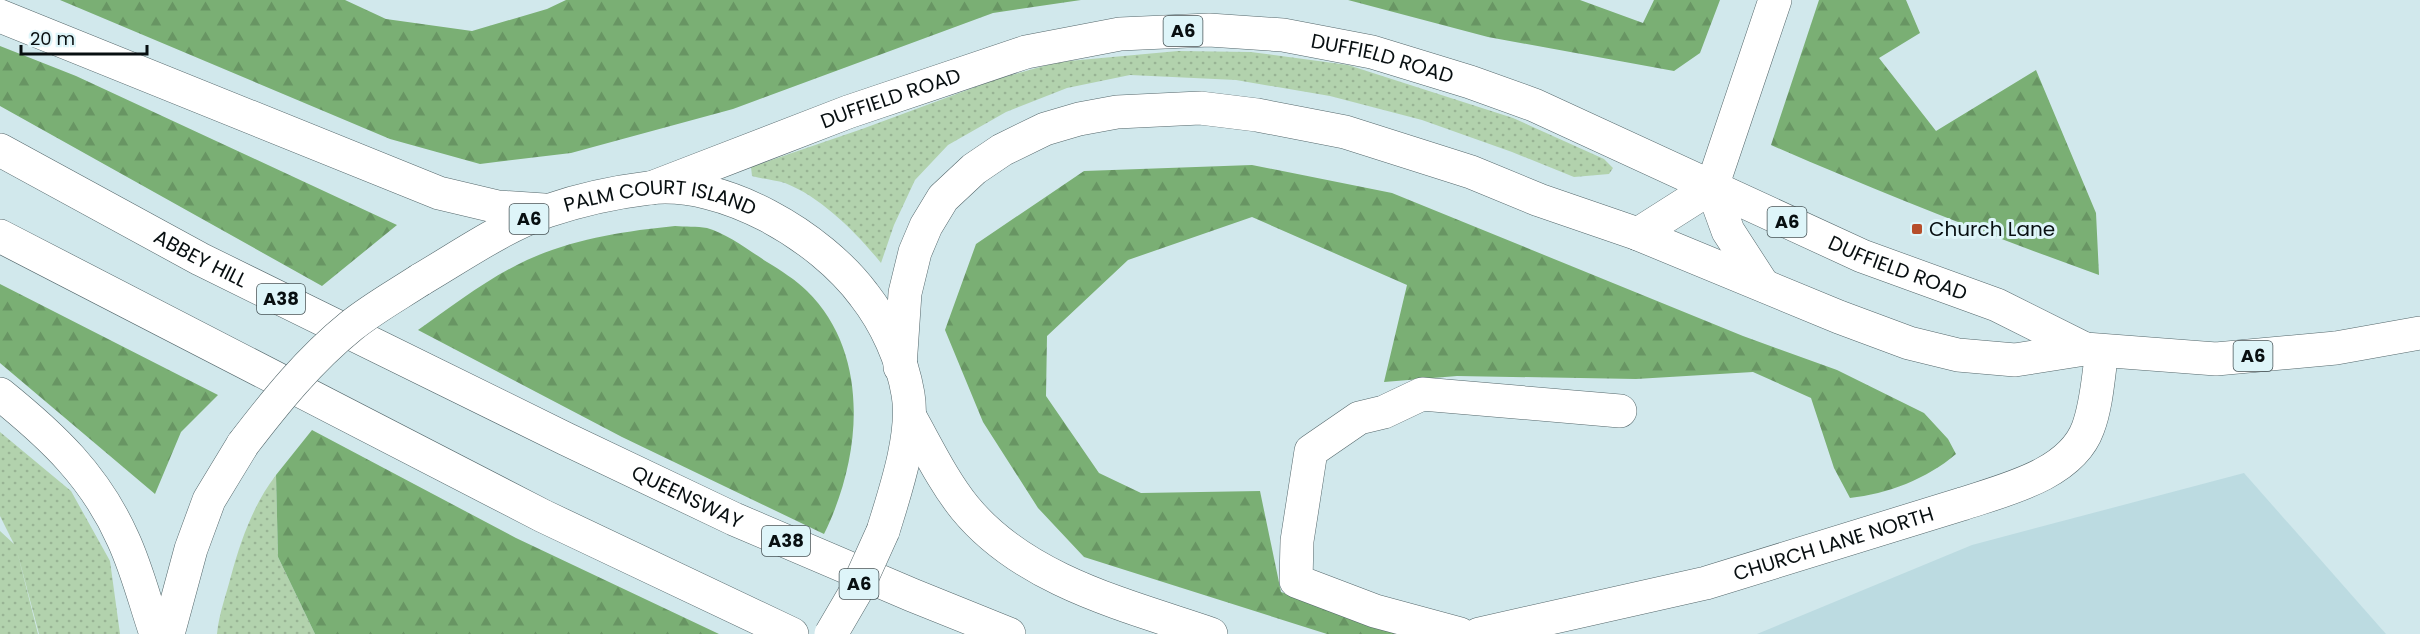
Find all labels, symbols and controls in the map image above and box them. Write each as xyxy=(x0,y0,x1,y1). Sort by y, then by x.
road number: A6 xyxy=(1164,16,1202,46)
scale bar xyxy=(21,18,147,56)
text: 20 m xyxy=(30,26,75,51)
street label: DUFFIELD ROAD xyxy=(1309,27,1457,90)
street label: DUFFIELD ROAD xyxy=(816,61,964,135)
street label: PALM COURT ISLAND xyxy=(560,173,761,222)
road number: A6 xyxy=(510,204,548,234)
road number: A6 xyxy=(1768,207,1806,237)
place label: Church Lane xyxy=(1929,215,2055,243)
marker: Church Lane xyxy=(1910,222,1924,236)
street label: ABBEY HILL xyxy=(149,223,252,294)
street label: DUFFIELD ROAD xyxy=(1824,228,1971,307)
road number: A38 xyxy=(257,284,305,314)
road number: A6 xyxy=(2234,341,2272,371)
street label: QUEENSWAY xyxy=(627,458,748,535)
street label: CHURCH LANE NORTH xyxy=(1730,500,1937,588)
road number: A38 xyxy=(762,526,810,556)
road number: A6 xyxy=(840,569,878,599)

